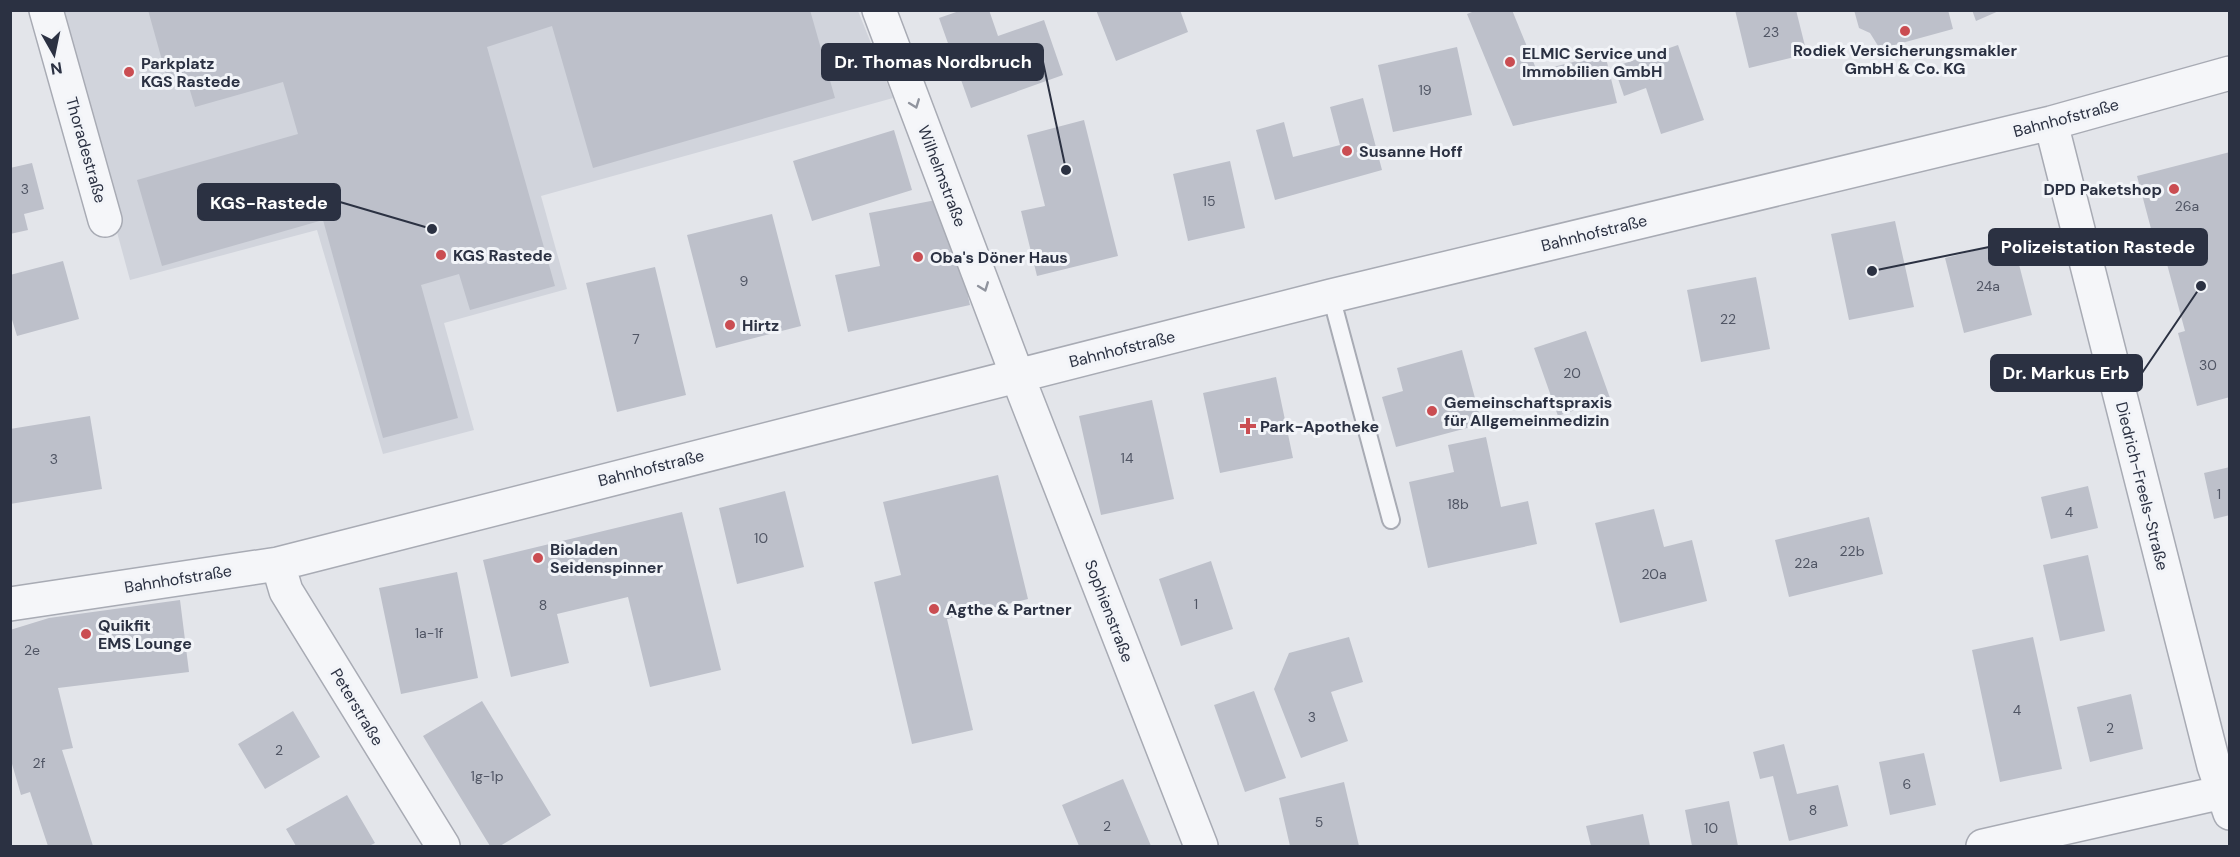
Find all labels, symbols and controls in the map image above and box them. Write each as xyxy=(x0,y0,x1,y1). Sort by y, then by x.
house number: 23 xyxy=(1763,23,1779,41)
north arrow xyxy=(24,24,84,84)
marker: Rodiek Versicherungsmakler GmbH & Co. KG xyxy=(1898,24,1912,38)
place label: Rodiek Versicherungsmakler GmbH & Co. KG xyxy=(1793,40,2017,79)
place label: ELMIC Service und Immobilien GmbH xyxy=(1522,43,1667,82)
callout: Dr. Thomas Nordbruch xyxy=(822,44,1043,80)
text: Dr. Thomas Nordbruch xyxy=(834,50,1032,74)
place label: Parkplatz KGS Rastede xyxy=(141,53,240,92)
marker: ELMIC Service und Immobilien GmbH xyxy=(1503,55,1517,69)
text: N xyxy=(49,57,64,80)
marker: Parkplatz KGS Rastede xyxy=(122,65,136,79)
house number: 19 xyxy=(1418,81,1432,99)
street label: Bahnhofstraße xyxy=(2011,94,2121,142)
street label: Thoradestraße xyxy=(61,95,111,205)
one-way arrow xyxy=(907,99,920,109)
street label: Wilhelmstraße xyxy=(913,122,971,230)
place label: Susanne Hoff xyxy=(1359,141,1463,162)
marker: Susanne Hoff xyxy=(1340,144,1354,158)
place label: DPD Paketshop xyxy=(2043,179,2162,200)
house number: 3 xyxy=(21,180,29,198)
marker: DPD Paketshop xyxy=(2167,182,2181,196)
callout: KGS-Rastede xyxy=(198,184,340,220)
text: KGS-Rastede xyxy=(210,191,328,215)
house number: 15 xyxy=(1203,192,1215,210)
house number: 26a xyxy=(2175,197,2199,215)
street label: Bahnhofstraße xyxy=(1539,210,1649,256)
callout: Polizeistation Rastede xyxy=(1989,229,2207,265)
text: Polizeistation Rastede xyxy=(2001,235,2195,259)
place label: KGS Rastede xyxy=(453,245,552,266)
place label: Oba's Döner Haus xyxy=(930,247,1068,268)
marker: KGS Rastede xyxy=(434,248,448,262)
marker: Oba's Döner Haus xyxy=(911,250,925,264)
house number: 9 xyxy=(740,272,749,290)
house number: 24a xyxy=(1976,277,2000,295)
one-way arrow xyxy=(977,281,989,292)
house number: 22 xyxy=(1720,310,1736,328)
place label: Hirtz xyxy=(742,315,779,336)
marker: Hirtz xyxy=(723,318,737,332)
street label: Bahnhofstraße xyxy=(1067,326,1177,372)
house number: 7 xyxy=(632,330,640,348)
callout: Dr. Markus Erb xyxy=(1991,355,2142,391)
house number: 30 xyxy=(2199,356,2217,374)
text: Dr. Markus Erb xyxy=(2003,361,2129,385)
house number: 20 xyxy=(1563,364,1581,382)
place label: Gemeinschaftspraxis für Allgemeinmedizin xyxy=(1444,392,1612,431)
street label: Diedrich-Freels-Straße xyxy=(2111,400,2173,572)
marker: Gemeinschaftspraxis für Allgemeinmedizin xyxy=(1425,404,1439,418)
place label: Park-Apotheke xyxy=(1260,416,1379,437)
marker: Park-Apotheke xyxy=(1241,419,1255,433)
street label: Bahnhofstraße xyxy=(596,445,706,491)
house number: 14 xyxy=(1121,449,1134,467)
house number: 3 xyxy=(50,450,58,468)
house number: 1 xyxy=(2217,485,2221,503)
house number: 18b xyxy=(1447,495,1469,513)
house number: 4 xyxy=(2065,503,2074,521)
house number: 10 xyxy=(754,529,768,547)
place label: Bioladen Seidenspinner xyxy=(550,539,663,578)
house number: 22b xyxy=(1840,542,1865,560)
marker: Bioladen Seidenspinner xyxy=(531,551,545,565)
house number: 22a xyxy=(1794,554,1818,572)
street label: Sophienstraße xyxy=(1080,557,1138,665)
street label: Bahnhofstraße xyxy=(123,560,233,598)
house number: 20a xyxy=(1641,565,1667,583)
house number: 1 xyxy=(1194,595,1198,613)
house number: 8 xyxy=(539,596,547,614)
place label: Agthe & Partner xyxy=(946,599,1072,620)
marker: Agthe & Partner xyxy=(927,602,941,616)
place label: Quikfit EMS Lounge xyxy=(98,615,192,654)
house number: 1a-1f xyxy=(415,624,444,642)
marker: Quikfit EMS Lounge xyxy=(79,627,93,641)
house number: 2e xyxy=(24,641,40,659)
street label: Peterstraße xyxy=(326,664,388,750)
house number: 4 xyxy=(2013,701,2022,719)
house number: 3 xyxy=(1308,708,1316,726)
house number: 2 xyxy=(2106,719,2114,737)
house number: 2 xyxy=(275,741,283,759)
house number: 2f xyxy=(33,754,46,772)
house number: 1g-1p xyxy=(471,767,504,785)
house number: 6 xyxy=(1903,775,1911,793)
house number: 8 xyxy=(1809,801,1817,819)
house number: 5 xyxy=(1315,813,1323,831)
house number: 2 xyxy=(1103,817,1111,835)
house number: 10 xyxy=(1704,819,1718,837)

